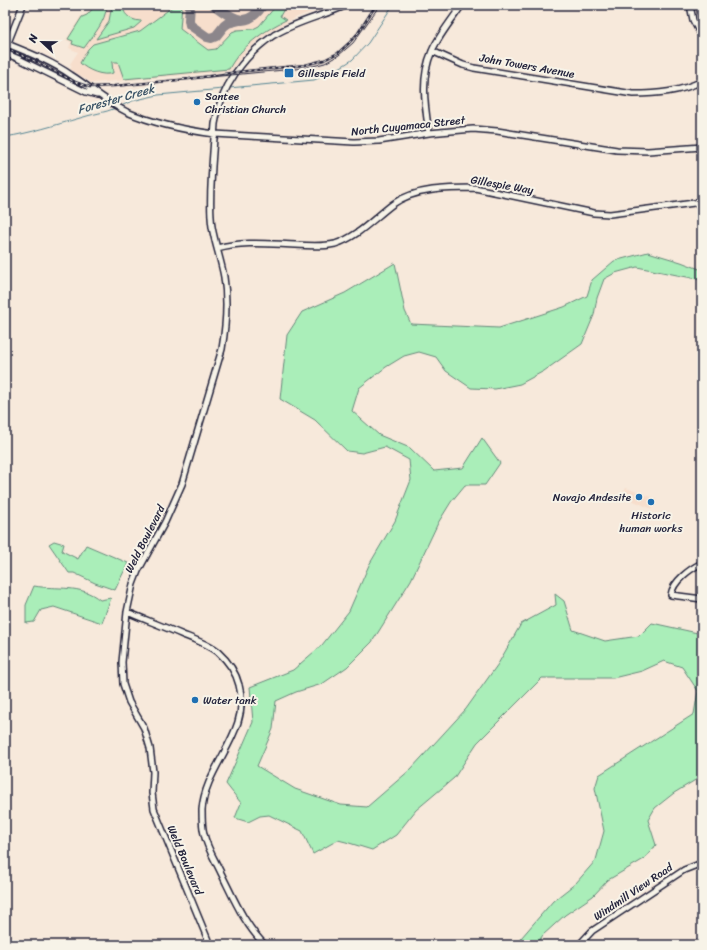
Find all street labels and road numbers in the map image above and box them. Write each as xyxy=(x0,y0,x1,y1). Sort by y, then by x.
street label: John Towers Avenue xyxy=(477,48,577,84)
street label: North Cuyamaca Street xyxy=(350,111,467,141)
street label: Gillespie Way xyxy=(469,170,535,200)
street label: Weld Boulevard xyxy=(120,501,171,576)
street label: Weld Boulevard xyxy=(162,822,209,899)
street label: Windmill View Road xyxy=(589,858,678,926)

